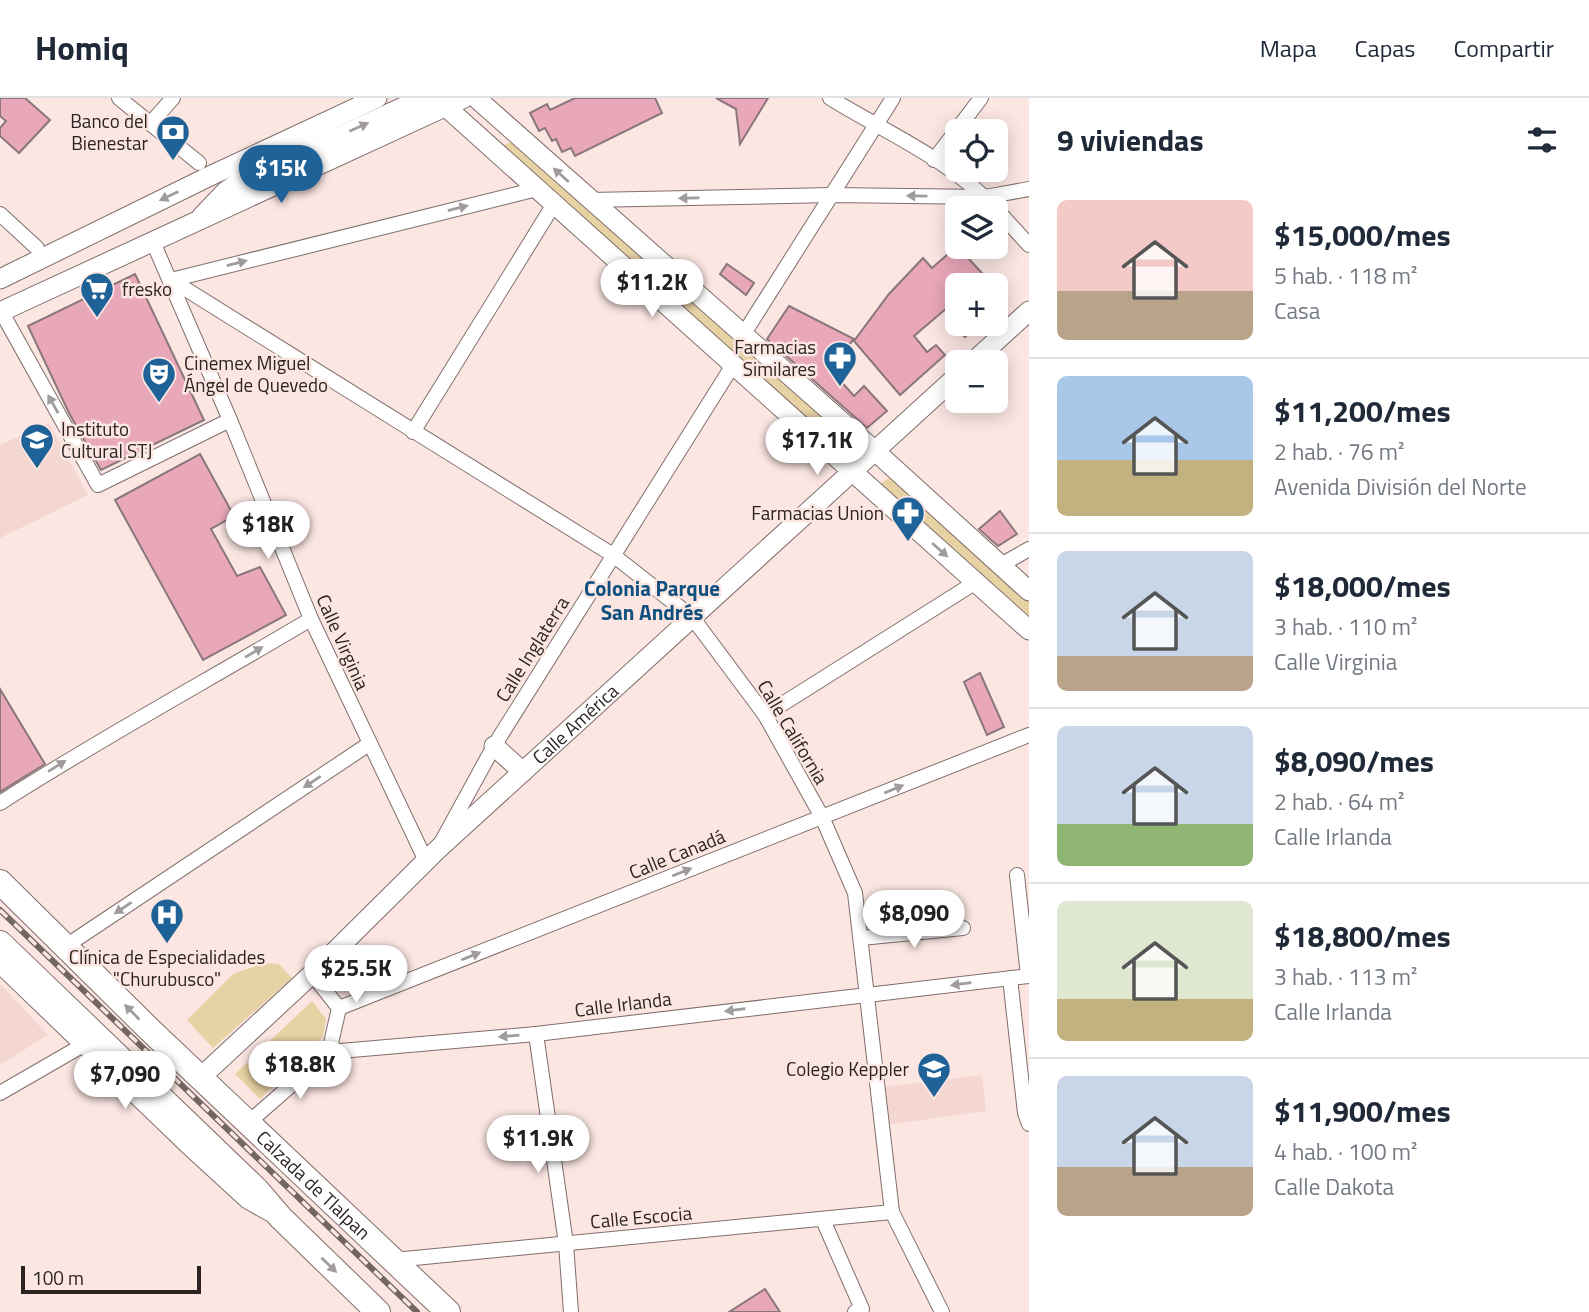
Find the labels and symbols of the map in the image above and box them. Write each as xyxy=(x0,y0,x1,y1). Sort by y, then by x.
place label: Banco del Bienestar xyxy=(70,106,148,157)
bank icon: Banco del Bienestar xyxy=(154,113,192,162)
one-way arrow xyxy=(349,121,369,133)
pin: $15K xyxy=(240,146,322,205)
one-way arrow xyxy=(552,167,569,183)
one-way arrow xyxy=(905,190,927,202)
one-way arrow xyxy=(159,191,179,202)
one-way arrow xyxy=(678,193,700,204)
one-way arrow xyxy=(447,202,469,213)
one-way arrow xyxy=(226,257,248,268)
pin: $11.2K xyxy=(595,260,709,319)
supermarket icon: fresko xyxy=(78,270,116,319)
place label: fresko xyxy=(122,274,172,303)
place label: Farmacias Similares xyxy=(734,332,816,383)
pharmacy icon: Farmacias Similares xyxy=(821,339,859,388)
place label: Cinemex Miguel Ángel de Quevedo xyxy=(184,348,328,399)
theatre icon: Cinemex Miguel Ángel de Quevedo xyxy=(140,355,178,404)
one-way arrow xyxy=(47,395,59,414)
place label: Instituto Cultural STJ xyxy=(61,414,152,465)
pin: $17.1K xyxy=(760,418,874,477)
school or university icon: Instituto Cultural STJ xyxy=(18,421,56,470)
pharmacy icon: Farmacias Union xyxy=(889,494,927,543)
place label: Farmacias Union xyxy=(751,498,884,527)
pin: $18K xyxy=(227,502,309,561)
one-way arrow xyxy=(931,542,949,558)
district label: Colonia Parque San Andrés xyxy=(584,572,720,628)
street label: Calle Virginia xyxy=(309,589,378,695)
street label: Calle Inglaterra xyxy=(488,590,576,707)
one-way arrow xyxy=(245,646,264,659)
street label: Calle California xyxy=(751,674,836,790)
street label: Calle América xyxy=(525,676,625,771)
one-way arrow xyxy=(48,760,67,773)
one-way arrow xyxy=(303,775,322,788)
one-way arrow xyxy=(883,783,904,794)
street label: Calle Canadá xyxy=(624,821,730,886)
one-way arrow xyxy=(672,867,693,878)
pin: $8,090 xyxy=(857,890,971,950)
hospital icon: Clínica de Especialidades "Churubusco" xyxy=(148,896,186,945)
one-way arrow xyxy=(114,901,132,915)
place label: Clínica de Especialidades "Churubusco" xyxy=(69,942,265,993)
pin: $25.5K xyxy=(299,946,413,1005)
one-way arrow xyxy=(460,950,481,961)
one-way arrow xyxy=(950,979,972,990)
street label: Calle Irlanda xyxy=(573,983,673,1024)
one-way arrow xyxy=(123,1004,140,1021)
one-way arrow xyxy=(724,1005,746,1016)
one-way arrow xyxy=(498,1031,520,1042)
pin: $18.8K xyxy=(243,1042,357,1101)
school or university icon: Colegio Keppler xyxy=(915,1050,953,1099)
pin: $7,090 xyxy=(68,1052,182,1111)
place label: Colegio Keppler xyxy=(786,1054,909,1083)
pin: $11.9K xyxy=(481,1116,595,1175)
street label: Calzada de Tlalpan xyxy=(250,1123,378,1246)
street label: Calle Escocia xyxy=(589,1198,693,1235)
one-way arrow xyxy=(321,1256,338,1273)
scale bar xyxy=(21,1263,201,1295)

